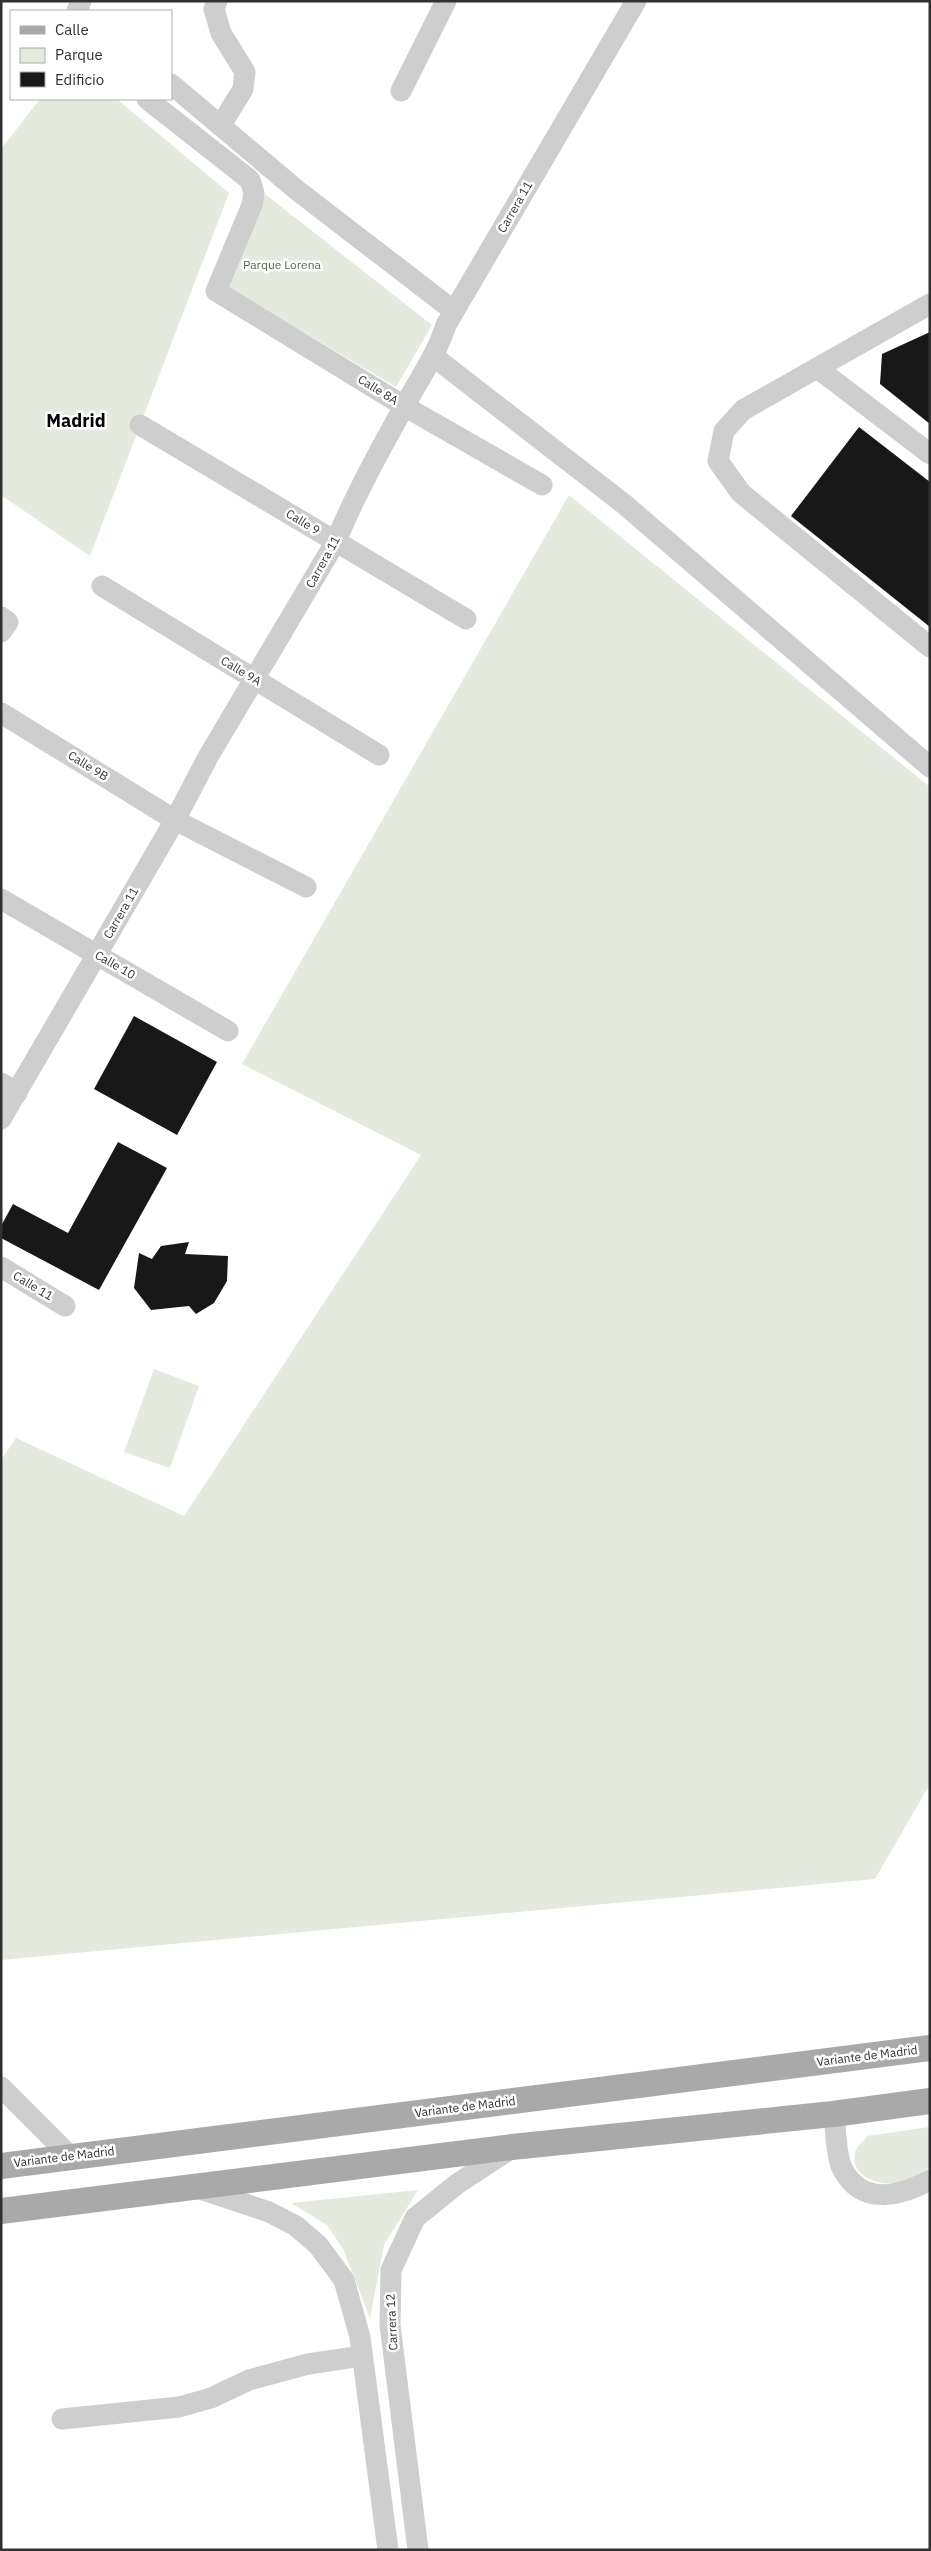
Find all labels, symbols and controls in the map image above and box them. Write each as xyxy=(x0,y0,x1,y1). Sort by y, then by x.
legend xyxy=(10,10,172,100)
text: Calle xyxy=(55,20,89,39)
text: Parque xyxy=(55,45,103,64)
text: Edificio xyxy=(55,70,104,89)
street label: Carrera 11 xyxy=(494,178,535,235)
park label: Parque Lorena xyxy=(243,257,322,272)
street label: Calle 8A xyxy=(355,371,401,408)
district label: Madrid xyxy=(46,409,106,432)
street label: Calle 9 xyxy=(284,506,323,538)
street label: Carrera 11 xyxy=(302,533,343,590)
street label: Calle 9A xyxy=(218,653,265,689)
street label: Calle 9B xyxy=(65,747,111,784)
street label: Carrera 11 xyxy=(100,884,141,941)
street label: Calle 10 xyxy=(92,947,138,982)
street label: Calle 11 xyxy=(10,1268,56,1303)
street label: Variante de Madrid xyxy=(816,2042,918,2069)
street label: Variante de Madrid xyxy=(414,2093,516,2120)
street label: Variante de Madrid xyxy=(13,2143,115,2170)
street label: Carrera 12 xyxy=(383,2293,400,2351)

